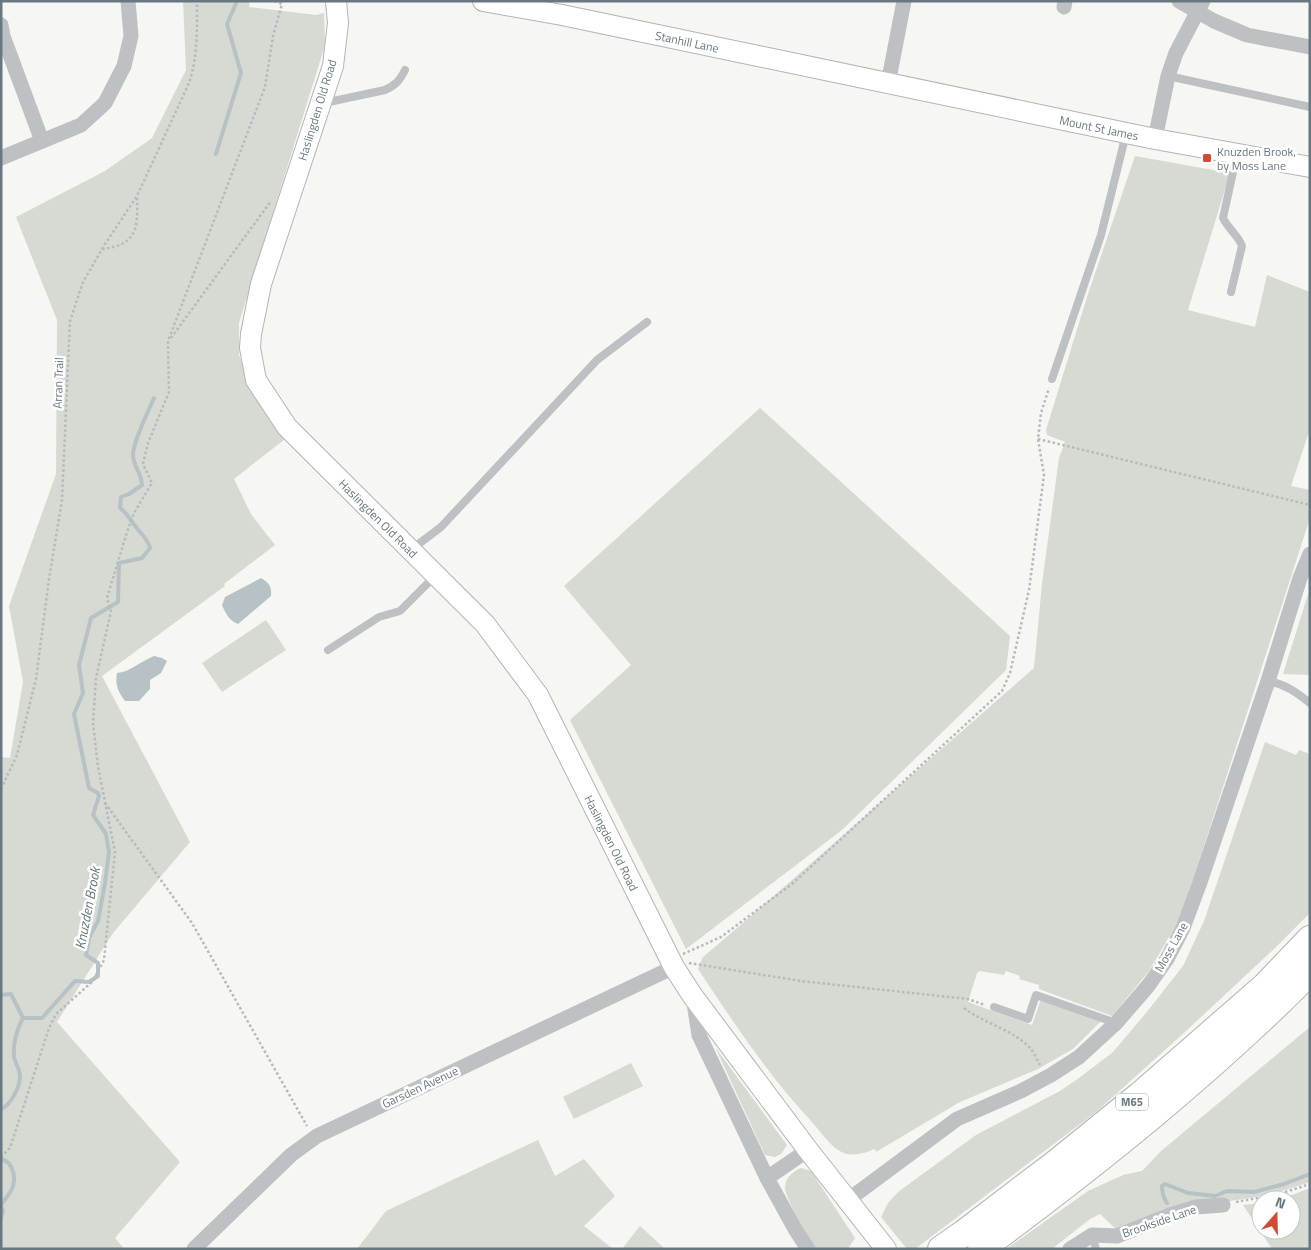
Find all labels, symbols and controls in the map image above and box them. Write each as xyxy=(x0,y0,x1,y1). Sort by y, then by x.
street label: Stanhill Lane xyxy=(653,25,721,57)
street label: Haslingden Old Road xyxy=(293,57,341,163)
street label: Mount St James xyxy=(1058,110,1141,145)
place label: Knuzden Brook, by Moss Lane xyxy=(1217,142,1296,175)
marker: Knuzden Brook, by Moss Lane xyxy=(1201,152,1213,164)
street label: Arran Trail xyxy=(48,357,68,409)
street label: Haslingden Old Road xyxy=(335,474,422,562)
street label: Haslingden Old Road xyxy=(580,792,644,894)
water label: Knuzden Brook xyxy=(69,864,106,951)
street label: Moss Lane xyxy=(1149,919,1193,975)
street label: Garsden Avenue xyxy=(379,1061,461,1113)
road number: M65 xyxy=(1116,1094,1148,1110)
north arrow xyxy=(1251,1190,1301,1240)
text: N xyxy=(1272,1191,1289,1214)
street label: Brookside Lane xyxy=(1119,1199,1199,1243)

